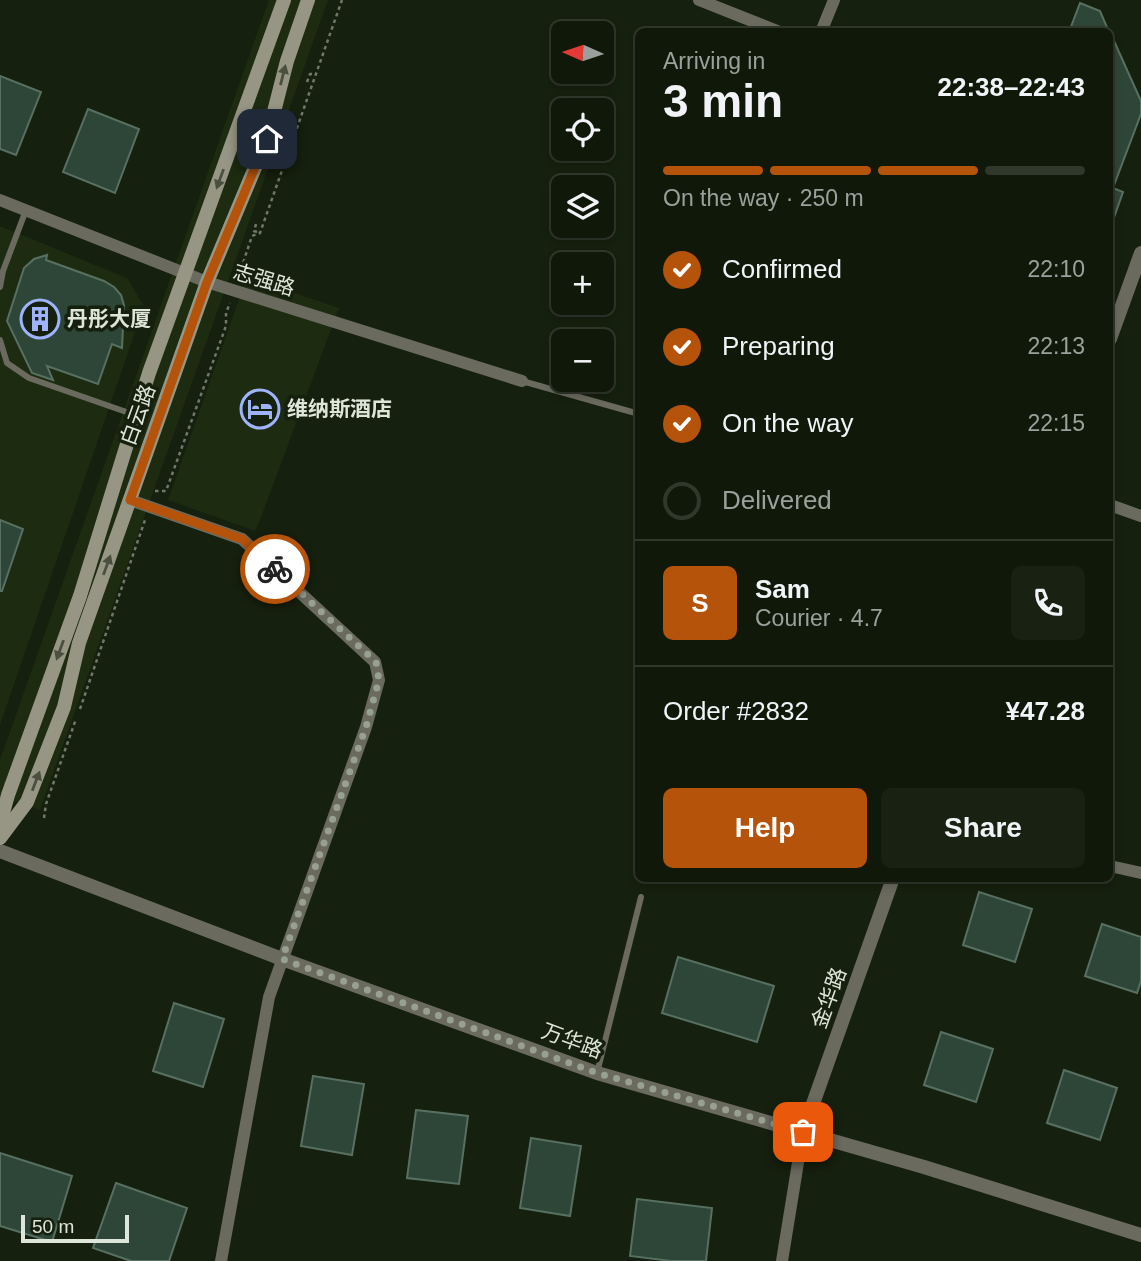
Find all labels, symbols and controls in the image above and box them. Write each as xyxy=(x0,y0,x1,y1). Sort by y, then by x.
north arrow xyxy=(551,21,614,84)
map controls xyxy=(551,21,614,392)
text: Arriving in xyxy=(663,48,765,74)
one-way arrow xyxy=(278,64,289,86)
text: 22:38–22:43 xyxy=(938,72,1085,102)
text: 3 min xyxy=(663,75,783,127)
button: locate xyxy=(551,98,614,161)
pin xyxy=(237,109,297,169)
icon: home xyxy=(248,120,286,158)
one-way arrow xyxy=(214,169,225,190)
button: layers xyxy=(551,175,614,238)
text: On the way · 250 m xyxy=(663,185,864,211)
icon: check xyxy=(663,251,701,289)
button: + xyxy=(551,252,614,315)
text: Confirmed xyxy=(722,254,842,284)
text: 22:10 xyxy=(1027,256,1085,282)
street label: 志强路 xyxy=(231,259,298,300)
building icon: 丹彤大厦 xyxy=(19,298,61,340)
place label: 丹彤大厦 xyxy=(67,307,151,330)
icon: check xyxy=(663,328,701,366)
button: − xyxy=(551,329,614,392)
text: Preparing xyxy=(722,331,835,361)
text: 22:13 xyxy=(1027,333,1085,359)
street label: 白云路 xyxy=(116,381,159,448)
hotel icon: 维纳斯酒店 xyxy=(239,388,281,430)
place label: 维纳斯酒店 xyxy=(287,397,392,420)
icon: check xyxy=(663,405,701,443)
text: On the way xyxy=(722,408,854,438)
text: 22:15 xyxy=(1027,410,1085,436)
text: Delivered xyxy=(722,485,832,515)
courier xyxy=(240,534,310,604)
icon: bike xyxy=(256,550,294,588)
one-way arrow xyxy=(102,555,113,576)
button: phone xyxy=(1011,566,1085,640)
text: Sam xyxy=(755,574,810,604)
text: S xyxy=(691,588,709,618)
text: Courier · 4.7 xyxy=(755,605,883,631)
one-way arrow xyxy=(54,640,65,661)
text: Order #2832 xyxy=(663,696,809,726)
text: ¥47.28 xyxy=(1005,696,1085,726)
one-way arrow xyxy=(30,770,41,791)
button: Help xyxy=(663,788,867,868)
button: Share xyxy=(881,788,1085,868)
street label: 金华路 xyxy=(807,964,850,1031)
street label: 万华路 xyxy=(539,1019,606,1062)
pin xyxy=(773,1102,833,1162)
icon: bag xyxy=(784,1113,822,1151)
scale bar xyxy=(21,1212,130,1244)
text: 50 m xyxy=(32,1216,74,1237)

